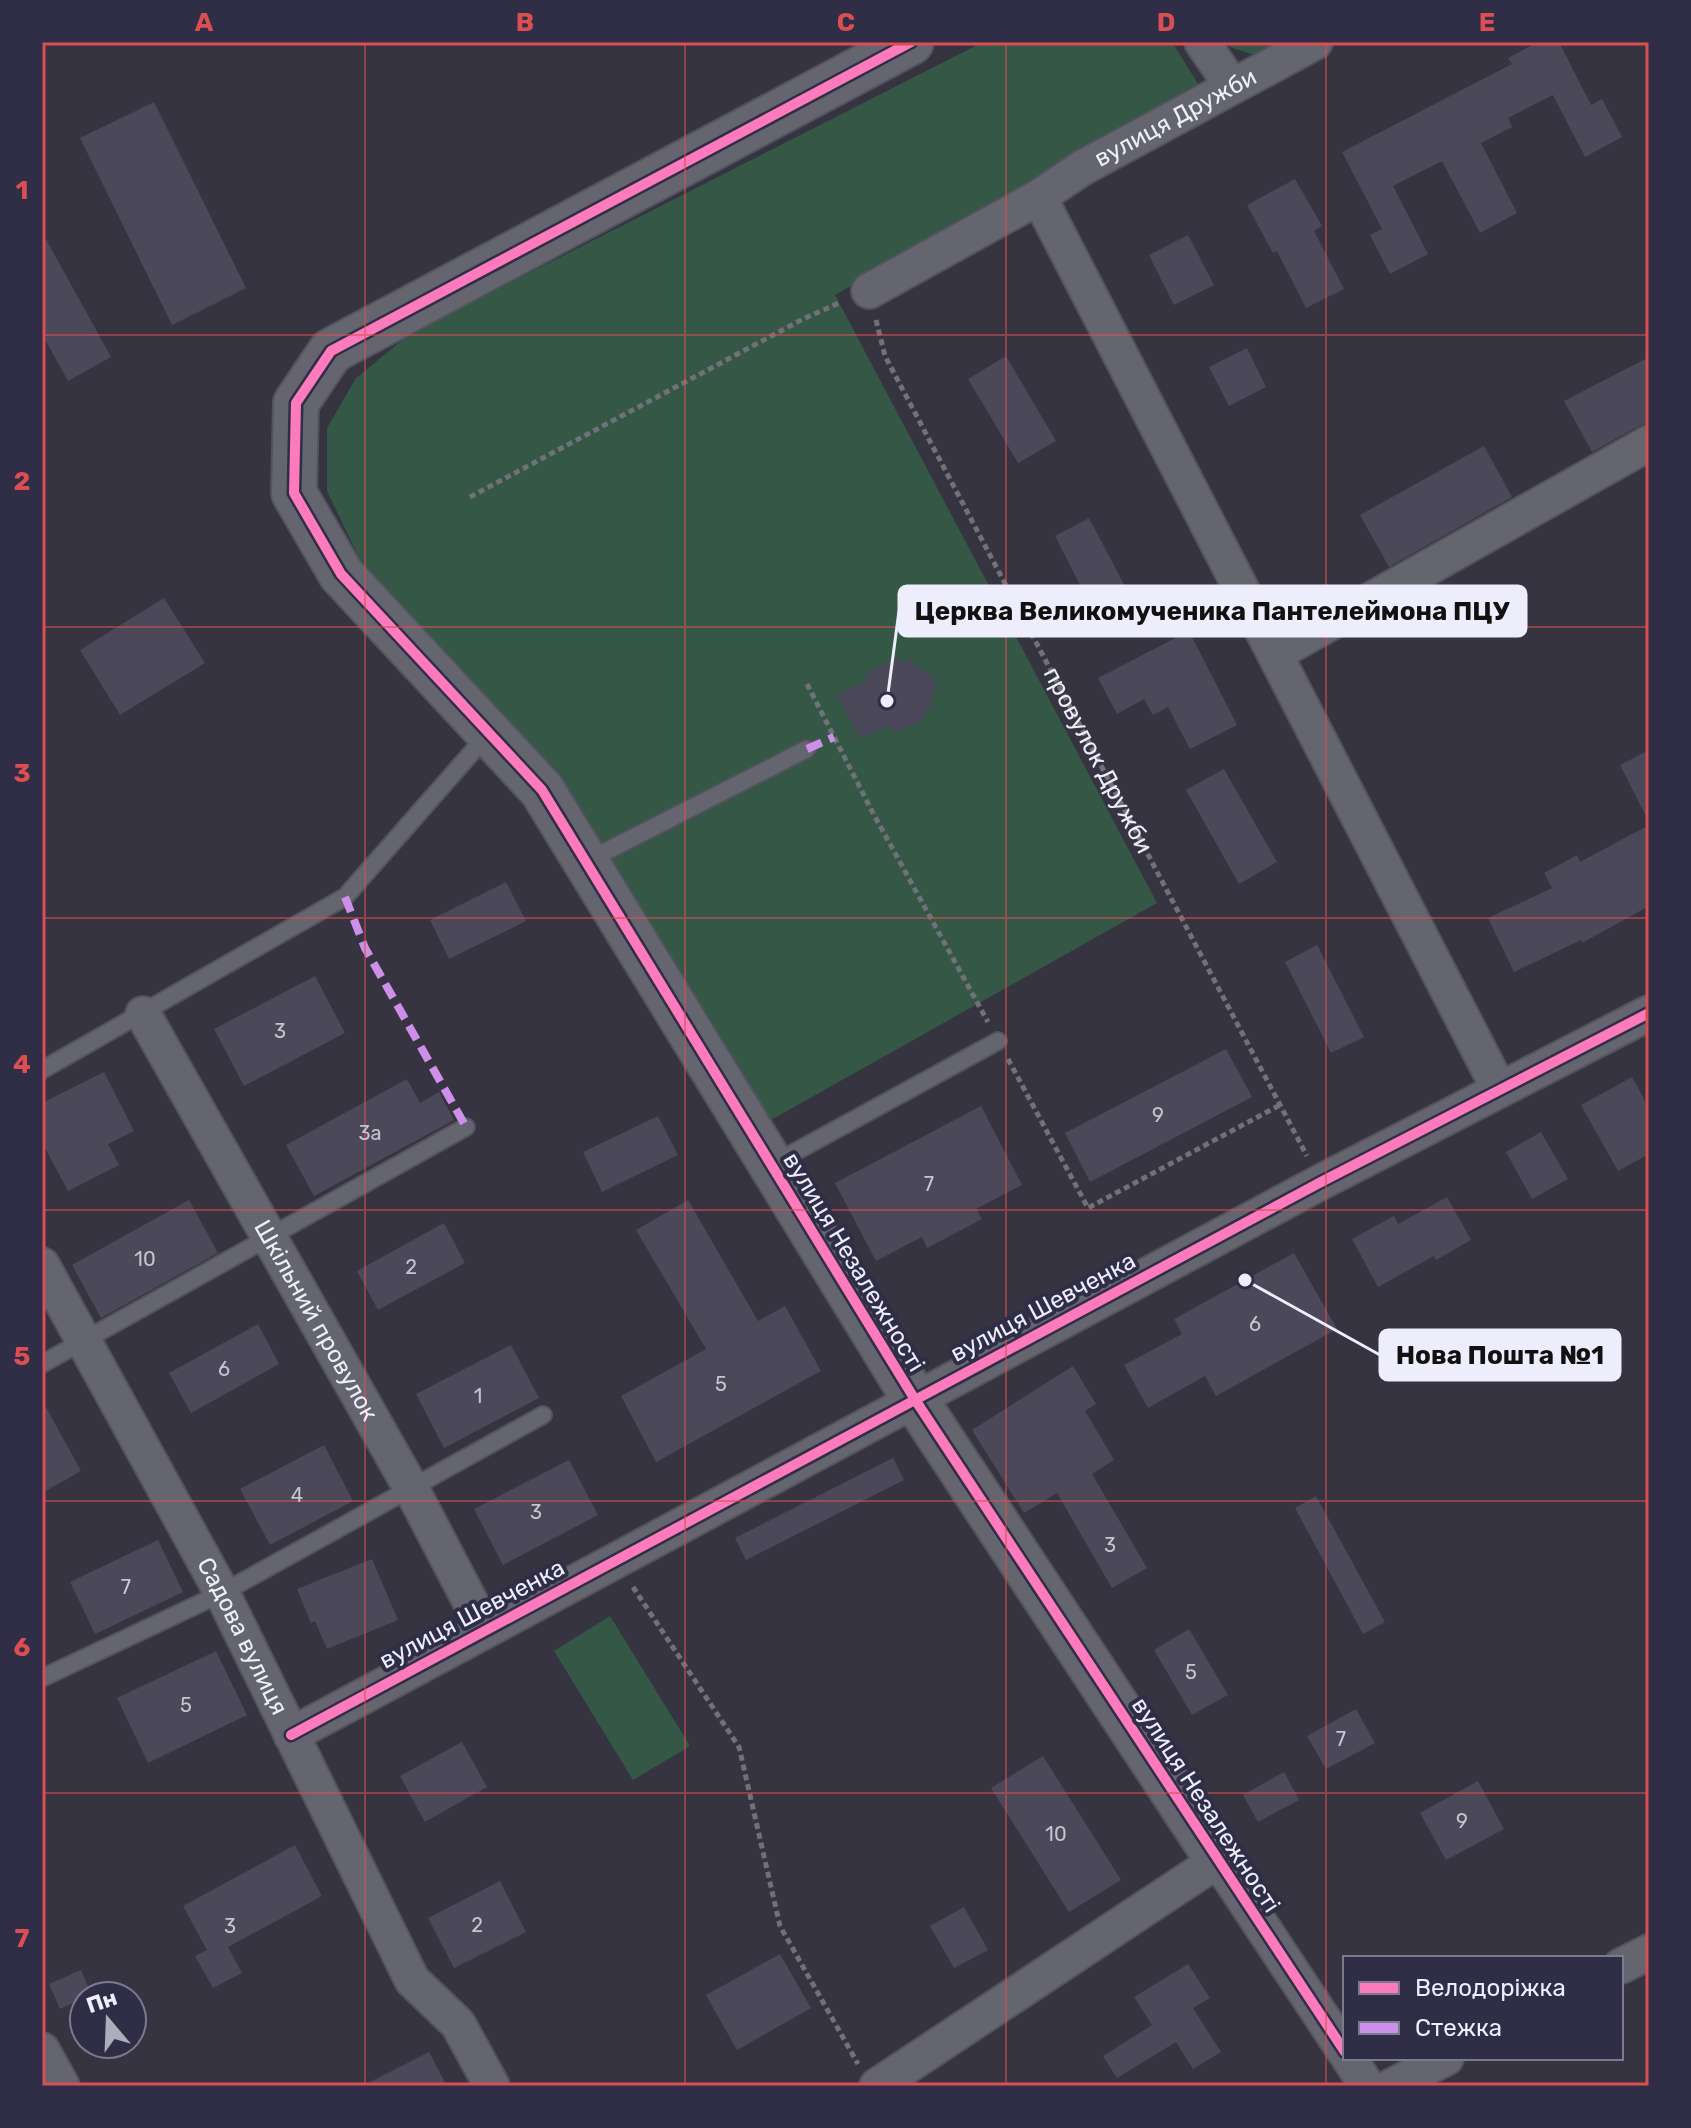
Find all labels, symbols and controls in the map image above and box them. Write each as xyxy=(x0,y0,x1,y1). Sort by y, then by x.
text: A xyxy=(195,7,214,38)
text: B xyxy=(516,7,534,38)
text: C xyxy=(837,7,855,38)
text: D xyxy=(1157,7,1175,38)
text: E xyxy=(1479,7,1495,38)
street label: вулиця Дружби xyxy=(1090,62,1261,173)
text: 1 xyxy=(16,175,28,206)
text: 2 xyxy=(14,466,30,497)
callout: Церква Великомученика Пантелеймона ПЦУ xyxy=(899,586,1526,636)
text: Церква Великомученика Пантелеймона ПЦУ xyxy=(914,596,1510,627)
street label: провулок Дружби xyxy=(1038,662,1159,858)
text: 3 xyxy=(13,758,31,789)
house number: 3 xyxy=(274,1019,286,1043)
text: 4 xyxy=(13,1049,31,1080)
house number: 9 xyxy=(1152,1103,1164,1127)
house number: 3а xyxy=(358,1121,382,1145)
street label: вулиця Незалежності xyxy=(777,1147,931,1377)
house number: 7 xyxy=(924,1172,934,1196)
street label: Шкільний провулок xyxy=(248,1215,384,1426)
street label: вулиця Шевченка xyxy=(946,1246,1140,1368)
house number: 10 xyxy=(134,1247,156,1271)
house number: 2 xyxy=(405,1255,417,1279)
house number: 6 xyxy=(1249,1312,1261,1336)
callout: Нова Пошта №1 xyxy=(1380,1330,1620,1380)
text: Нова Пошта №1 xyxy=(1396,1340,1604,1371)
text: 5 xyxy=(14,1341,30,1372)
house number: 6 xyxy=(218,1357,230,1381)
house number: 5 xyxy=(715,1372,727,1396)
house number: 1 xyxy=(474,1384,482,1408)
house number: 4 xyxy=(291,1483,303,1507)
house number: 3 xyxy=(530,1500,542,1524)
house number: 3 xyxy=(1104,1533,1116,1557)
street label: Садова вулиця xyxy=(191,1553,294,1720)
street label: вулиця Шевченка xyxy=(375,1553,569,1675)
house number: 7 xyxy=(121,1575,131,1599)
text: 6 xyxy=(14,1632,31,1663)
house number: 5 xyxy=(1185,1660,1197,1684)
street label: вулиця Незалежності xyxy=(1126,1692,1286,1918)
house number: 5 xyxy=(180,1693,192,1717)
house number: 7 xyxy=(1336,1727,1346,1751)
house number: 9 xyxy=(1456,1809,1468,1833)
house number: 10 xyxy=(1045,1822,1067,1846)
house number: 2 xyxy=(471,1913,483,1937)
house number: 3 xyxy=(224,1914,236,1938)
text: 7 xyxy=(15,1923,30,1954)
legend xyxy=(1343,1956,1623,2060)
text: Велодоріжка xyxy=(1415,1974,1566,2002)
north arrow xyxy=(68,1980,148,2060)
text: Пн xyxy=(83,1984,120,2019)
text: Стежка xyxy=(1415,2014,1502,2042)

